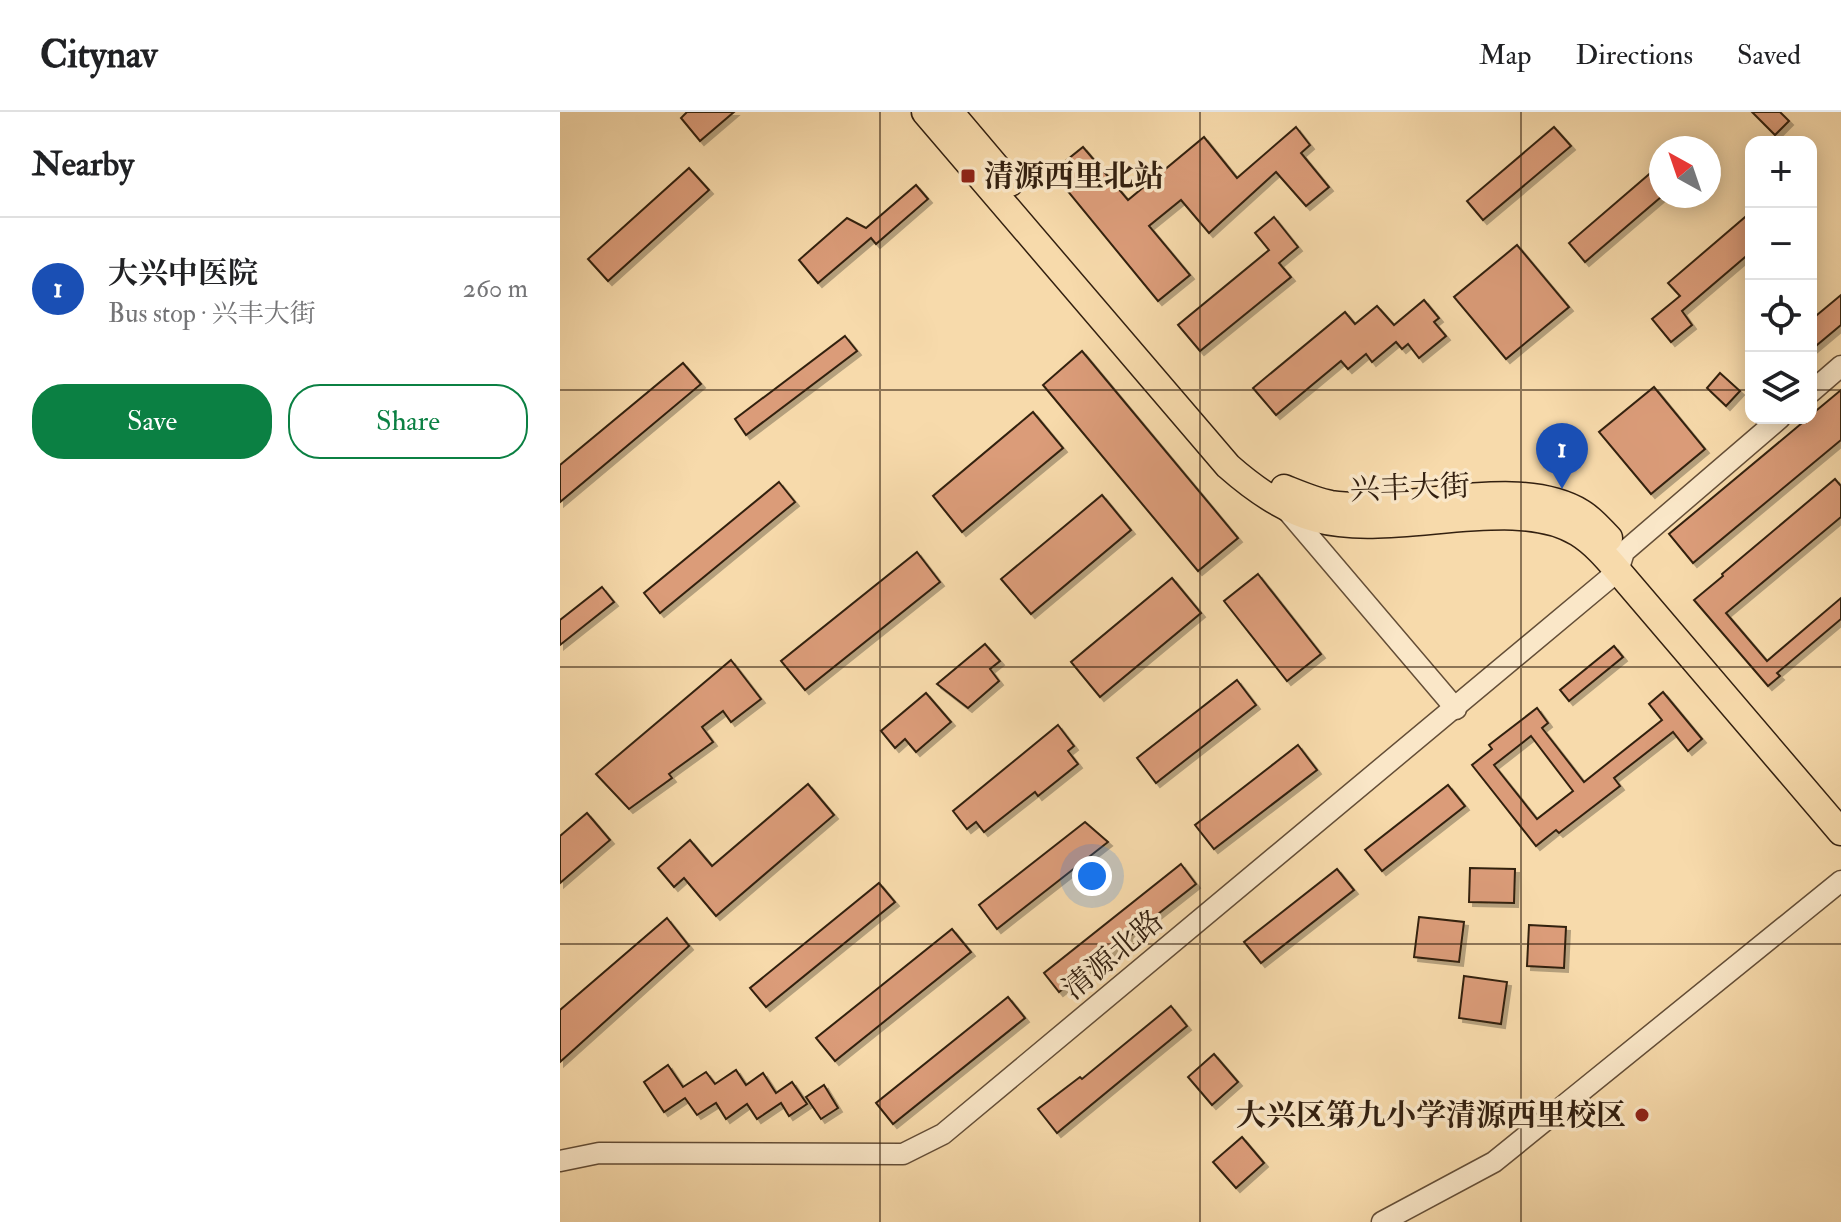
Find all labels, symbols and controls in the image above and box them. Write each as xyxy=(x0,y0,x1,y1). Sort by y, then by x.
text: Citynav xyxy=(40,31,157,79)
text: Map xyxy=(1479,38,1532,73)
text: Directions xyxy=(1576,38,1693,73)
text: Saved xyxy=(1737,38,1801,73)
north arrow xyxy=(1649,136,1721,208)
map controls xyxy=(1745,136,1817,424)
button: + xyxy=(1745,136,1817,208)
text: Nearby xyxy=(32,143,134,186)
place label: 清源西里北站 xyxy=(984,158,1164,195)
marker: 清源西里北站 xyxy=(959,167,977,185)
button: − xyxy=(1745,208,1817,280)
text: 大兴中医院 xyxy=(108,255,258,292)
text: 1 xyxy=(53,273,63,305)
text: 260 m xyxy=(463,273,528,305)
button: locate xyxy=(1745,280,1817,352)
text: Bus stop · 兴丰大街 xyxy=(108,298,316,330)
button: layers xyxy=(1745,352,1817,424)
button: Save xyxy=(32,384,272,459)
button: Share xyxy=(288,384,528,459)
pin: 1 xyxy=(1536,423,1588,489)
street label: 兴丰大街 xyxy=(1349,467,1471,509)
your location xyxy=(1072,856,1112,896)
street label: 清源北路 xyxy=(1055,902,1171,1008)
place label: 大兴区第九小学清源西里校区 xyxy=(1236,1097,1626,1134)
marker: 大兴区第九小学清源西里校区 xyxy=(1633,1106,1651,1124)

